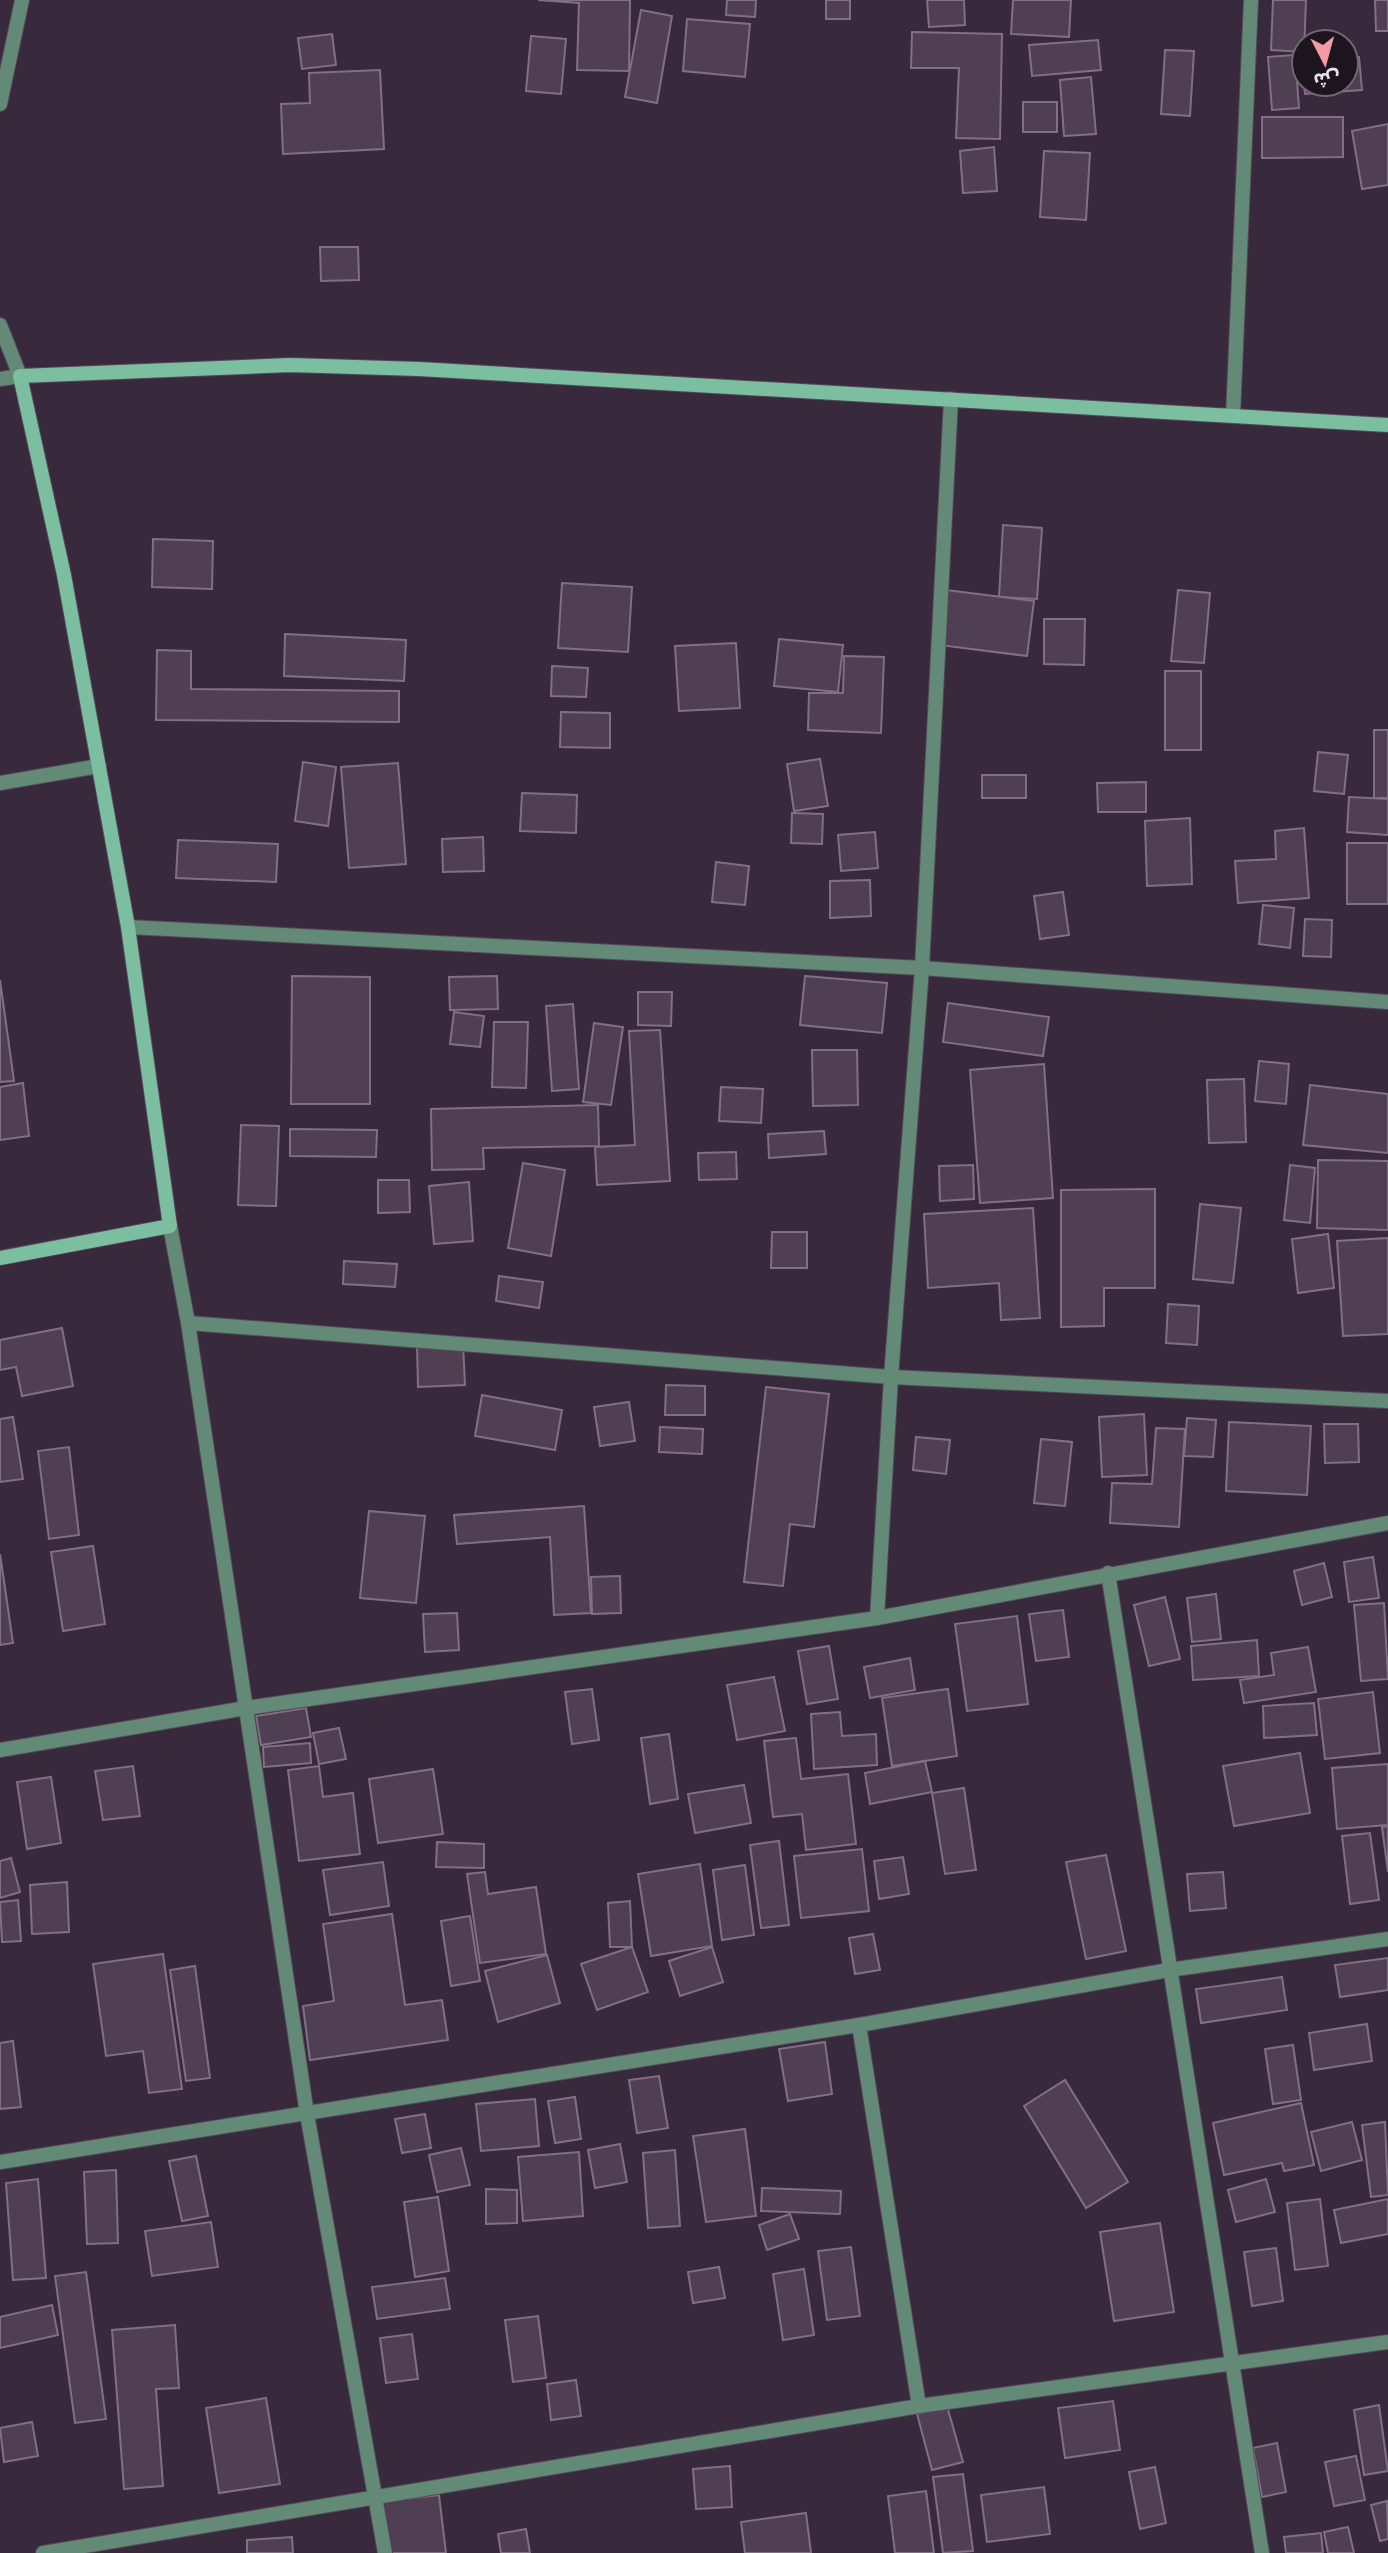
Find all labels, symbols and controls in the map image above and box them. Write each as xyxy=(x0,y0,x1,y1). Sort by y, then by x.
north arrow xyxy=(1290,28,1360,98)
text: ش xyxy=(1312,66,1341,94)

